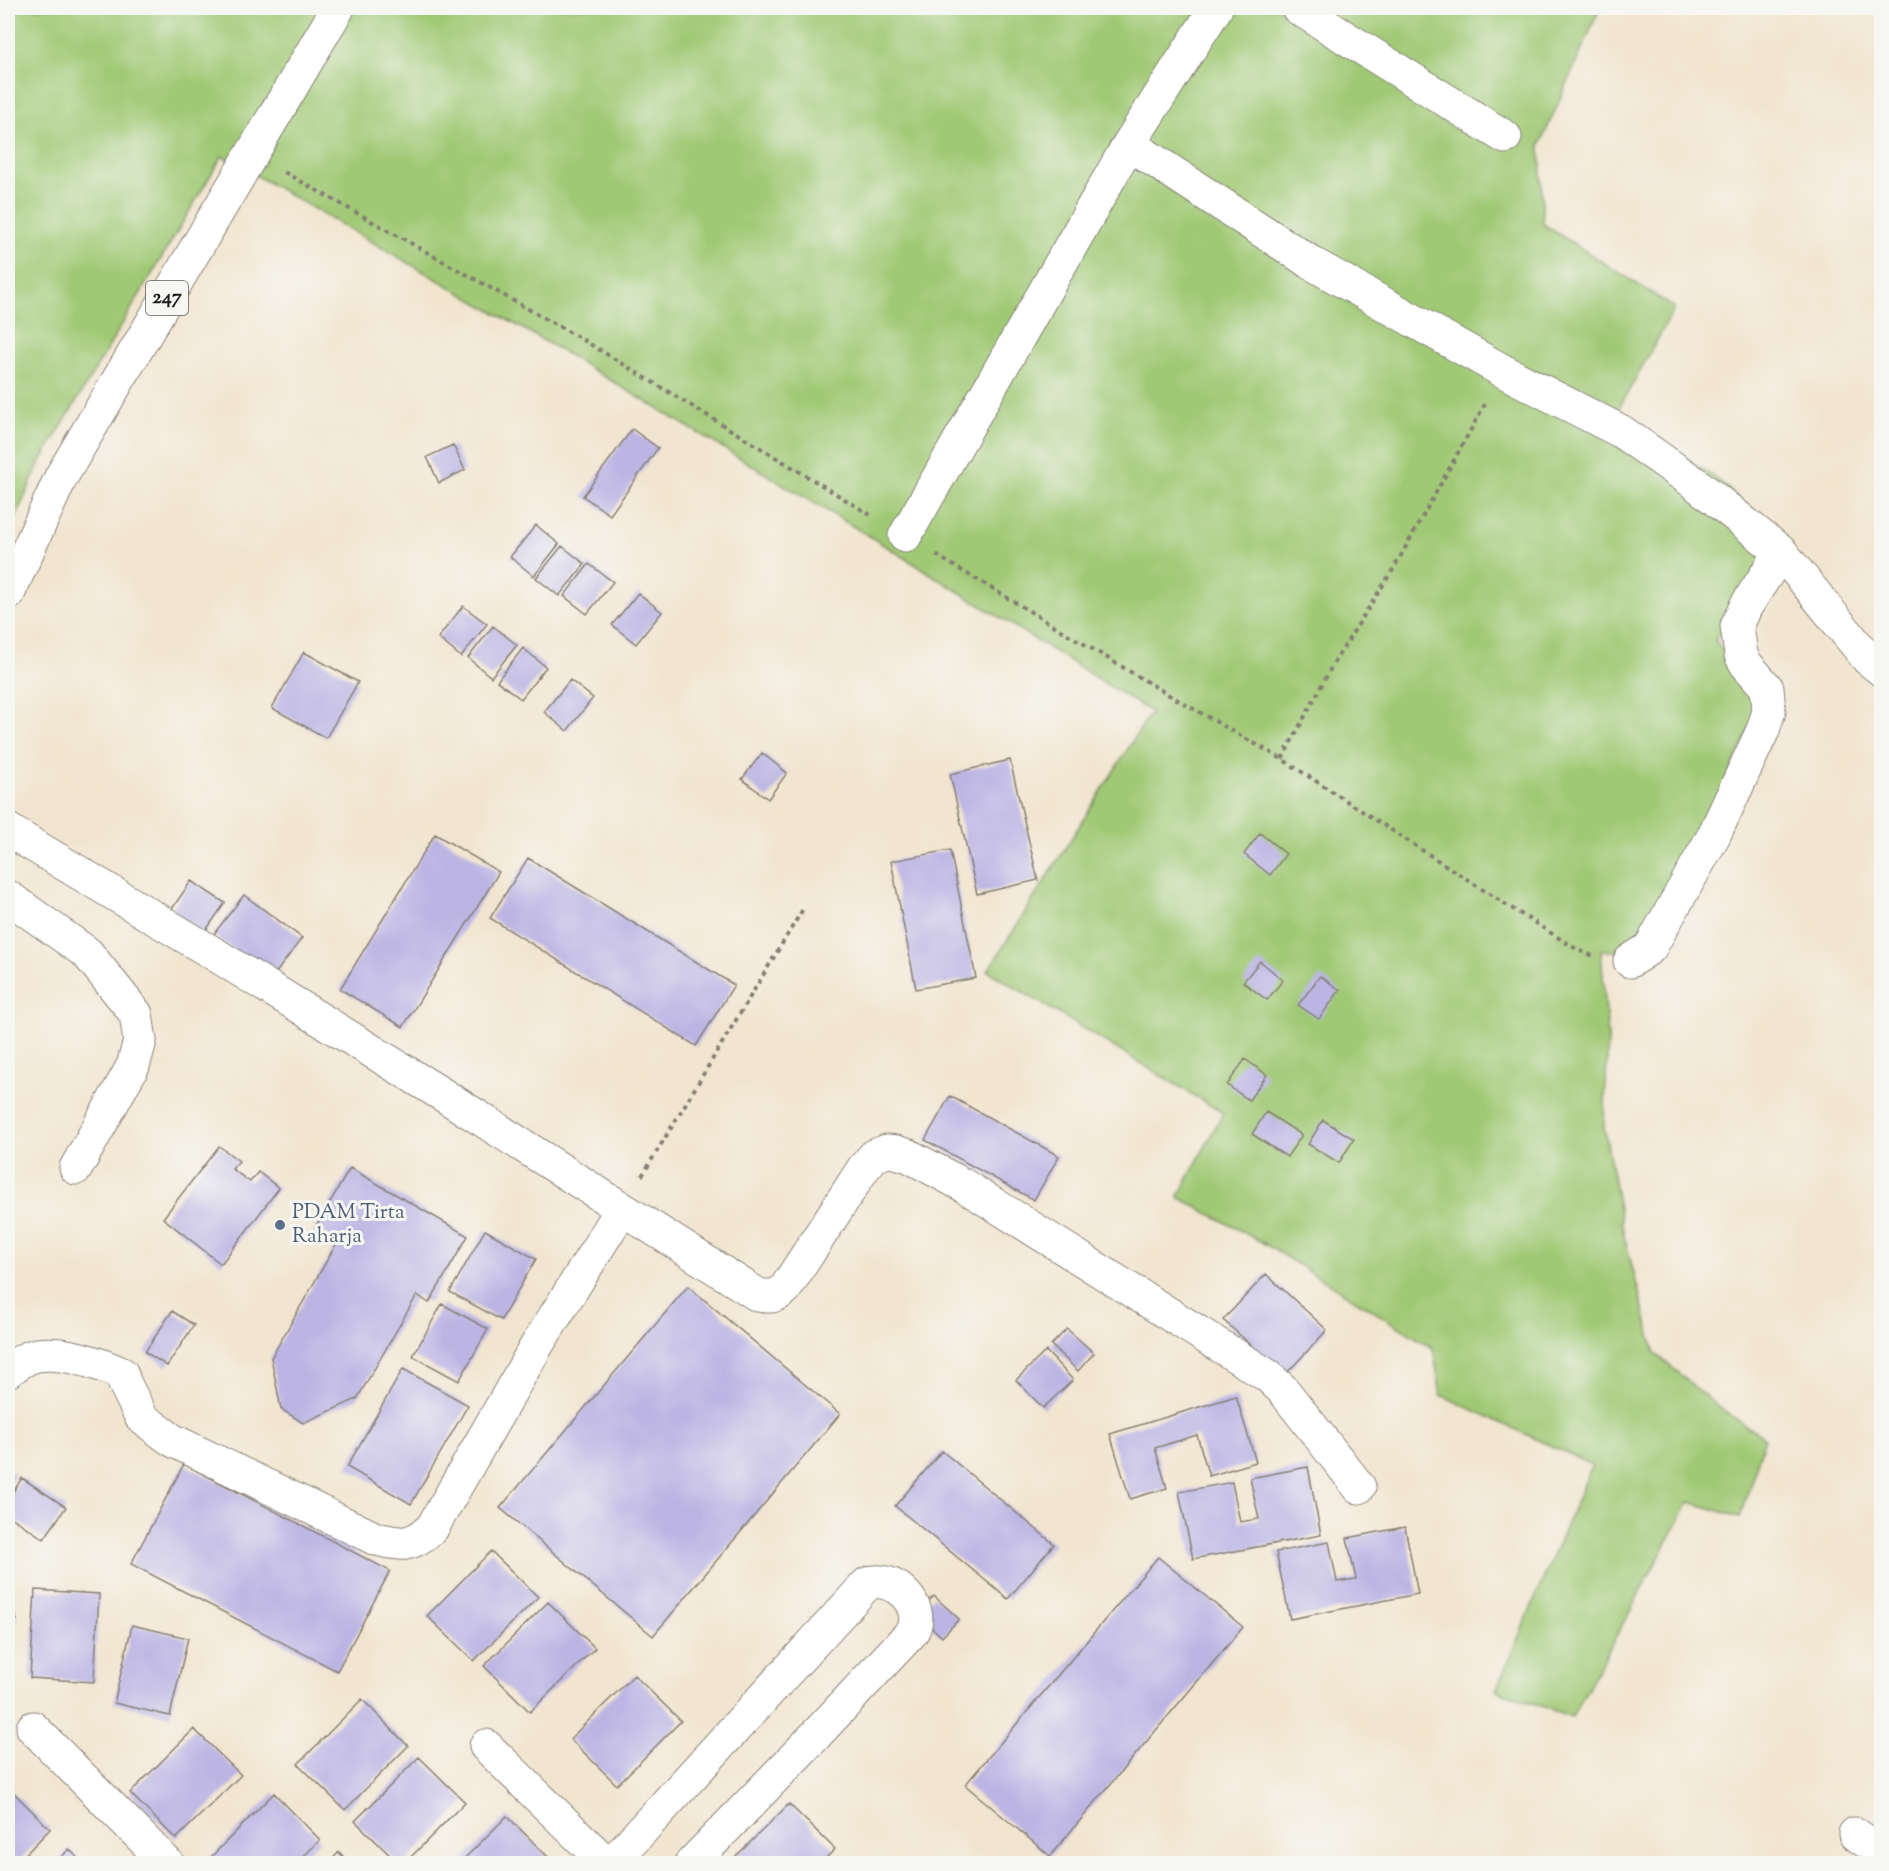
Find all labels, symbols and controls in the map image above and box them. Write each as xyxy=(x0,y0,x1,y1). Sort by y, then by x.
road number: 247 xyxy=(146,281,188,315)
place label: PDAM Tirta Raharja xyxy=(292,1198,405,1252)
marker: PDAM Tirta Raharja xyxy=(273,1218,287,1232)

